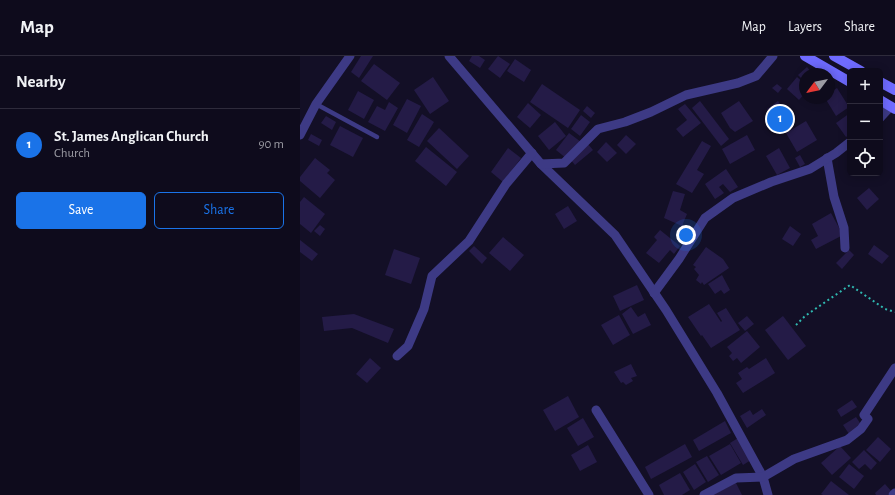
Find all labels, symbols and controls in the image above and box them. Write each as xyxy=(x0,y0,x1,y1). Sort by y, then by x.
text: Map xyxy=(20,18,54,37)
text: Map xyxy=(741,20,766,34)
text: Layers xyxy=(788,20,822,34)
text: Share xyxy=(844,20,875,34)
north arrow xyxy=(799,68,835,104)
map controls xyxy=(847,68,883,176)
button: + xyxy=(847,68,883,104)
text: Nearby xyxy=(16,73,66,90)
pin: 1 xyxy=(767,104,793,134)
button: − xyxy=(847,104,883,140)
text: St. James Anglican Church xyxy=(54,129,209,144)
text: 1 xyxy=(27,138,31,151)
text: 90 m xyxy=(258,138,284,151)
button: locate xyxy=(847,140,883,176)
text: Church xyxy=(54,147,90,160)
button: Save xyxy=(16,192,146,229)
button: Share xyxy=(154,192,284,229)
your location xyxy=(676,225,696,245)

